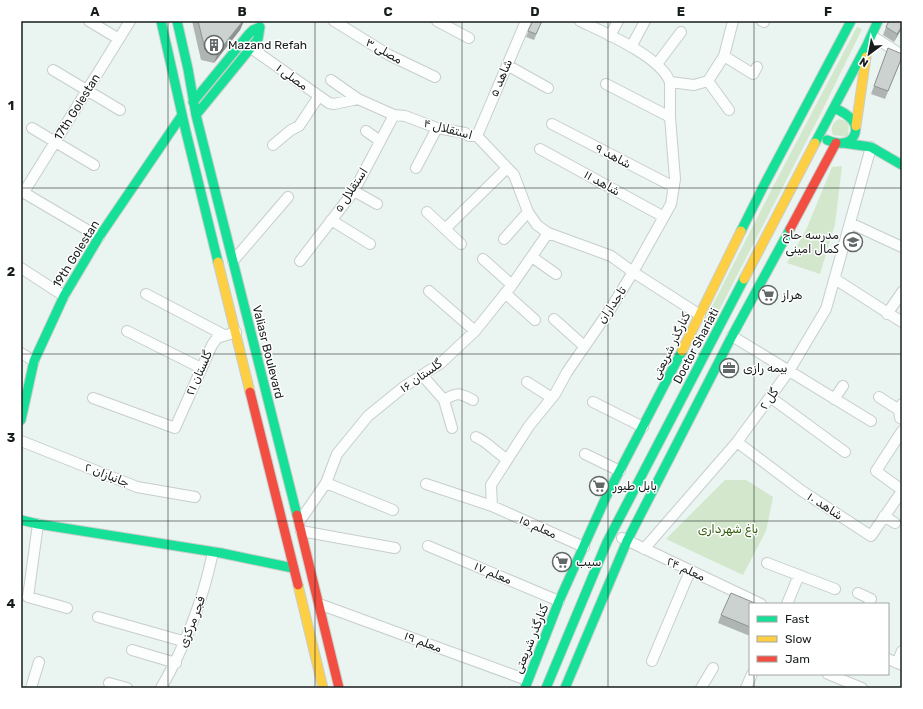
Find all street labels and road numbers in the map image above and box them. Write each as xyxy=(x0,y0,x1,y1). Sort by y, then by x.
street label: مصلی ۳ xyxy=(363,35,405,68)
street label: شاهد ۵ xyxy=(487,57,515,99)
street label: مصلی ۱ xyxy=(273,61,311,94)
street label: 17th Golestan xyxy=(51,71,103,143)
street label: استقلال ۴ xyxy=(422,116,474,142)
street label: شاهد ۹ xyxy=(593,141,633,171)
street label: استقلال ۵ xyxy=(331,165,371,215)
street label: شاهد ۱۱ xyxy=(581,167,623,199)
street label: 19th Golestan xyxy=(50,218,102,290)
street label: تاجداران xyxy=(595,284,630,327)
street label: Valiasr Boulevard xyxy=(250,304,286,400)
street label: Doctor Shariati xyxy=(670,306,722,386)
street label: کنارگذر شریعتی xyxy=(649,310,694,382)
street label: گلستان ۲۱ xyxy=(183,348,215,398)
street label: گلستان ۱۶ xyxy=(397,356,445,396)
street label: گل ۲ xyxy=(757,385,782,412)
street label: جانبازان ۲ xyxy=(82,460,131,491)
street label: شاهد ۱۰ xyxy=(805,489,845,523)
street label: معلم ۱۵ xyxy=(517,513,559,542)
street label: معلم ۲۴ xyxy=(664,554,708,585)
street label: معلم ۱۷ xyxy=(472,559,514,588)
street label: فجر مرکزی xyxy=(176,594,209,650)
street label: کنارگذر شریعتی xyxy=(511,602,552,676)
street label: معلم ۱۹ xyxy=(402,629,444,656)

